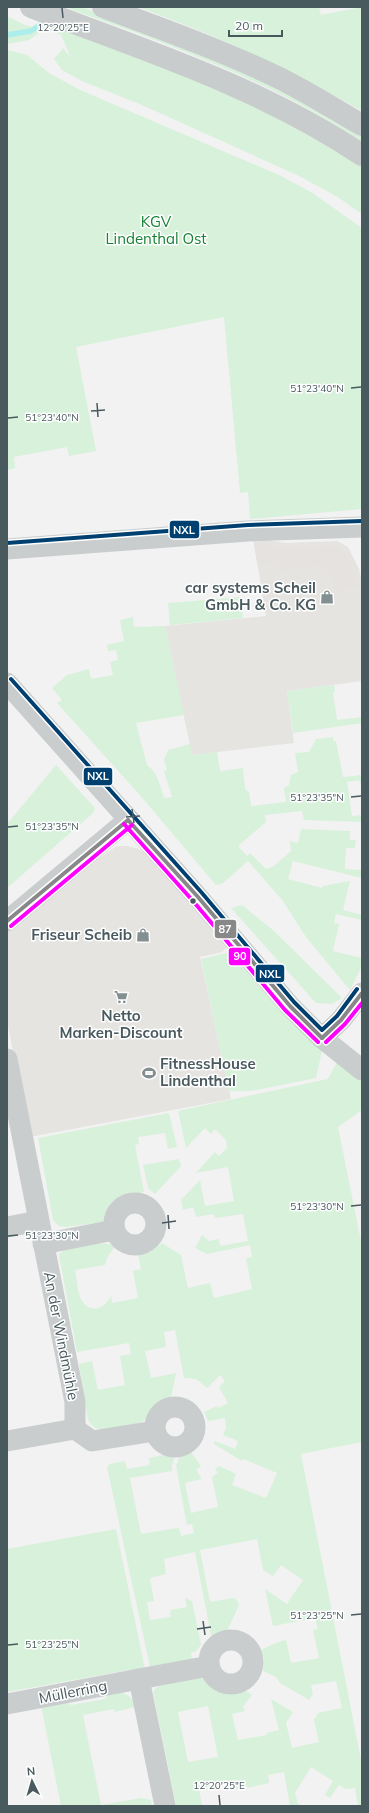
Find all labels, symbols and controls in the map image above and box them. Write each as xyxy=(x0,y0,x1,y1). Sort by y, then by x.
scale bar xyxy=(229,12,282,38)
text: 20 m xyxy=(235,18,263,33)
text: 12°20'25"E xyxy=(37,21,89,34)
park label: KGV Lindenthal Ost xyxy=(105,212,207,248)
text: 51°23'40"N xyxy=(290,382,344,395)
text: 51°23'40"N xyxy=(25,411,79,424)
line badge: NXL xyxy=(169,520,200,539)
text: NXL xyxy=(173,523,195,537)
place label: car systems Scheil GmbH & Co. KG xyxy=(185,578,316,614)
shop icon: car systems Scheil GmbH & Co. KG xyxy=(319,589,335,605)
line badge: NXL xyxy=(83,767,113,786)
text: NXL xyxy=(87,769,109,783)
text: 51°23'35"N xyxy=(290,791,344,804)
text: 51°23'35"N xyxy=(25,820,79,833)
unlabelled marker xyxy=(188,896,198,906)
line badge: 87 xyxy=(214,919,237,939)
text: 87 xyxy=(218,922,232,936)
place label: Friseur Scheib xyxy=(31,925,132,944)
shop icon: Friseur Scheib xyxy=(135,927,151,943)
line badge: 90 xyxy=(228,947,251,966)
text: 90 xyxy=(233,949,247,963)
line badge: NXL xyxy=(255,964,285,983)
text: NXL xyxy=(259,967,281,981)
supermarket icon: Netto Marken-Discount xyxy=(113,989,129,1005)
place label: Netto Marken-Discount xyxy=(59,1006,183,1042)
place label: FitnessHouse Lindenthal xyxy=(160,1054,256,1090)
sports icon: FitnessHouse Lindenthal xyxy=(141,1065,157,1081)
text: 51°23'30"N xyxy=(290,1200,344,1213)
text: 51°23'30"N xyxy=(25,1229,79,1242)
street label: An der Windmühle xyxy=(40,1270,83,1402)
text: 51°23'25"N xyxy=(290,1609,344,1622)
text: 51°23'25"N xyxy=(25,1638,79,1651)
street label: Müllerring xyxy=(37,1676,109,1707)
north arrow xyxy=(12,1761,52,1801)
text: N xyxy=(26,1764,36,1778)
text: 12°20'25"E xyxy=(193,1779,245,1792)

